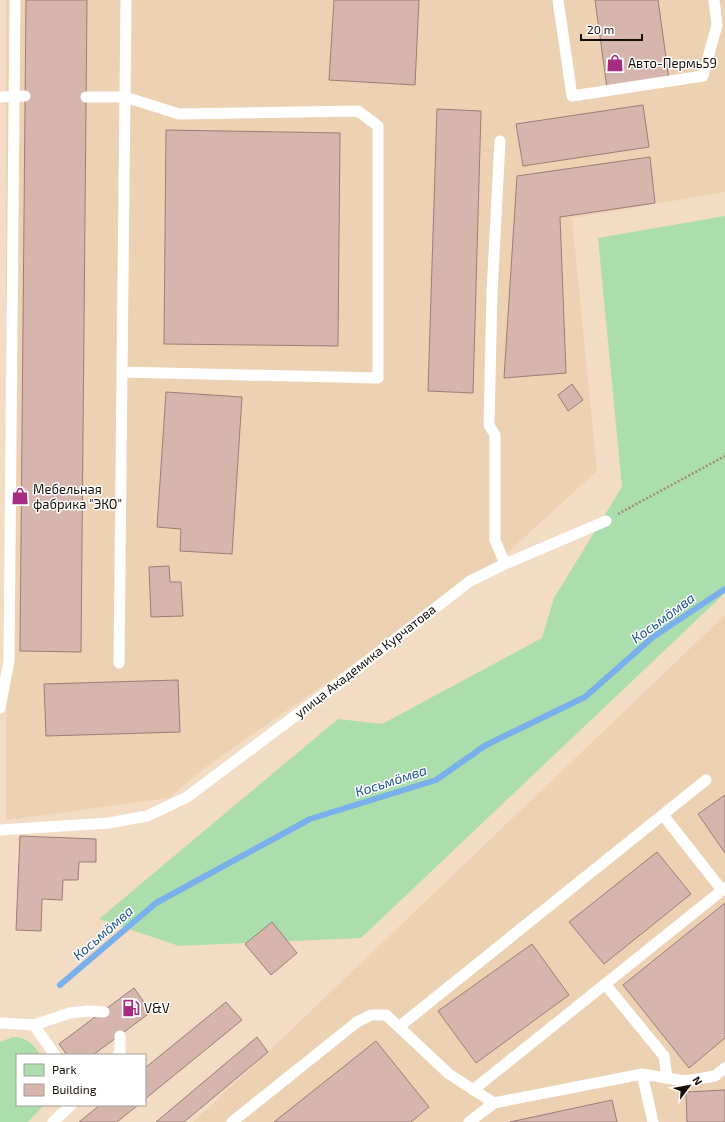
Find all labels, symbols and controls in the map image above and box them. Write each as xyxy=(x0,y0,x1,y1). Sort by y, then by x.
scale bar xyxy=(581,16,642,42)
text: 20 m xyxy=(587,22,614,36)
shop icon: Авто-Пермь59 xyxy=(605,53,625,73)
place label: Авто-Пермь59 xyxy=(628,55,717,71)
place label: Мебельная фабрика "ЭКО" xyxy=(33,481,122,512)
shop icon: Мебельная фабрика "ЭКО" xyxy=(10,486,30,506)
water label: Косьмӧмва xyxy=(628,589,698,646)
street label: улица Академика Курчатова xyxy=(291,601,439,721)
water label: Косьмӧмва xyxy=(353,761,429,800)
water label: Косьмӧмва xyxy=(69,902,136,964)
fuel station icon: V&V xyxy=(121,998,141,1018)
place label: V&V xyxy=(144,1000,170,1016)
legend xyxy=(16,1054,146,1106)
text: Park xyxy=(52,1062,77,1076)
north arrow xyxy=(669,1066,709,1106)
text: N xyxy=(690,1074,706,1087)
text: Building xyxy=(52,1082,97,1096)

